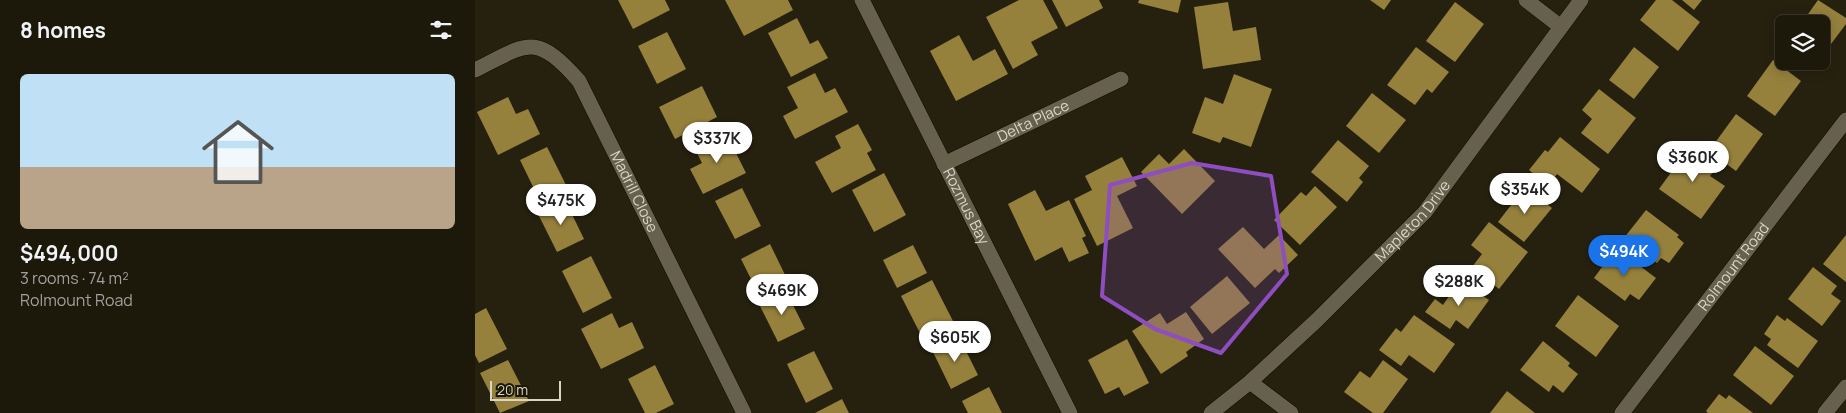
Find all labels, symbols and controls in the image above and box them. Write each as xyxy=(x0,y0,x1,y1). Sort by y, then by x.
map controls xyxy=(1775,15,1830,70)
button: layers xyxy=(1775,15,1830,70)
text: 8 homes xyxy=(20,16,106,44)
icon: filters xyxy=(427,16,455,44)
street label: Delta Place xyxy=(994,94,1073,147)
icon: home xyxy=(193,107,283,197)
pin: $337K xyxy=(682,121,752,164)
text: $337K xyxy=(693,127,741,149)
pin: $360K xyxy=(1658,140,1728,183)
text: $360K xyxy=(1668,146,1718,168)
street label: Madrill Close xyxy=(605,147,664,236)
street label: Rozmus Bay xyxy=(938,164,995,248)
pin: $354K xyxy=(1490,172,1560,215)
street label: Mapleton Drive xyxy=(1370,175,1455,266)
text: $354K xyxy=(1501,178,1549,200)
pin: $475K xyxy=(526,184,596,226)
text: $475K xyxy=(537,189,585,211)
street label: Rolmount Road xyxy=(1693,218,1774,315)
pin: $494K xyxy=(1589,234,1659,277)
text: $494,000 xyxy=(20,239,119,267)
text: $494K xyxy=(1599,240,1649,262)
pin: $288K xyxy=(1424,264,1494,307)
text: 3 rooms · 74 m² xyxy=(20,267,129,289)
text: $288K xyxy=(1434,270,1484,292)
pin: $469K xyxy=(747,274,817,316)
text: $469K xyxy=(757,279,807,301)
text: Rolmount Road xyxy=(20,289,133,311)
pin: $605K xyxy=(920,320,990,363)
text: $605K xyxy=(930,326,980,348)
scale bar xyxy=(490,378,561,401)
text: 20 m xyxy=(497,380,528,399)

